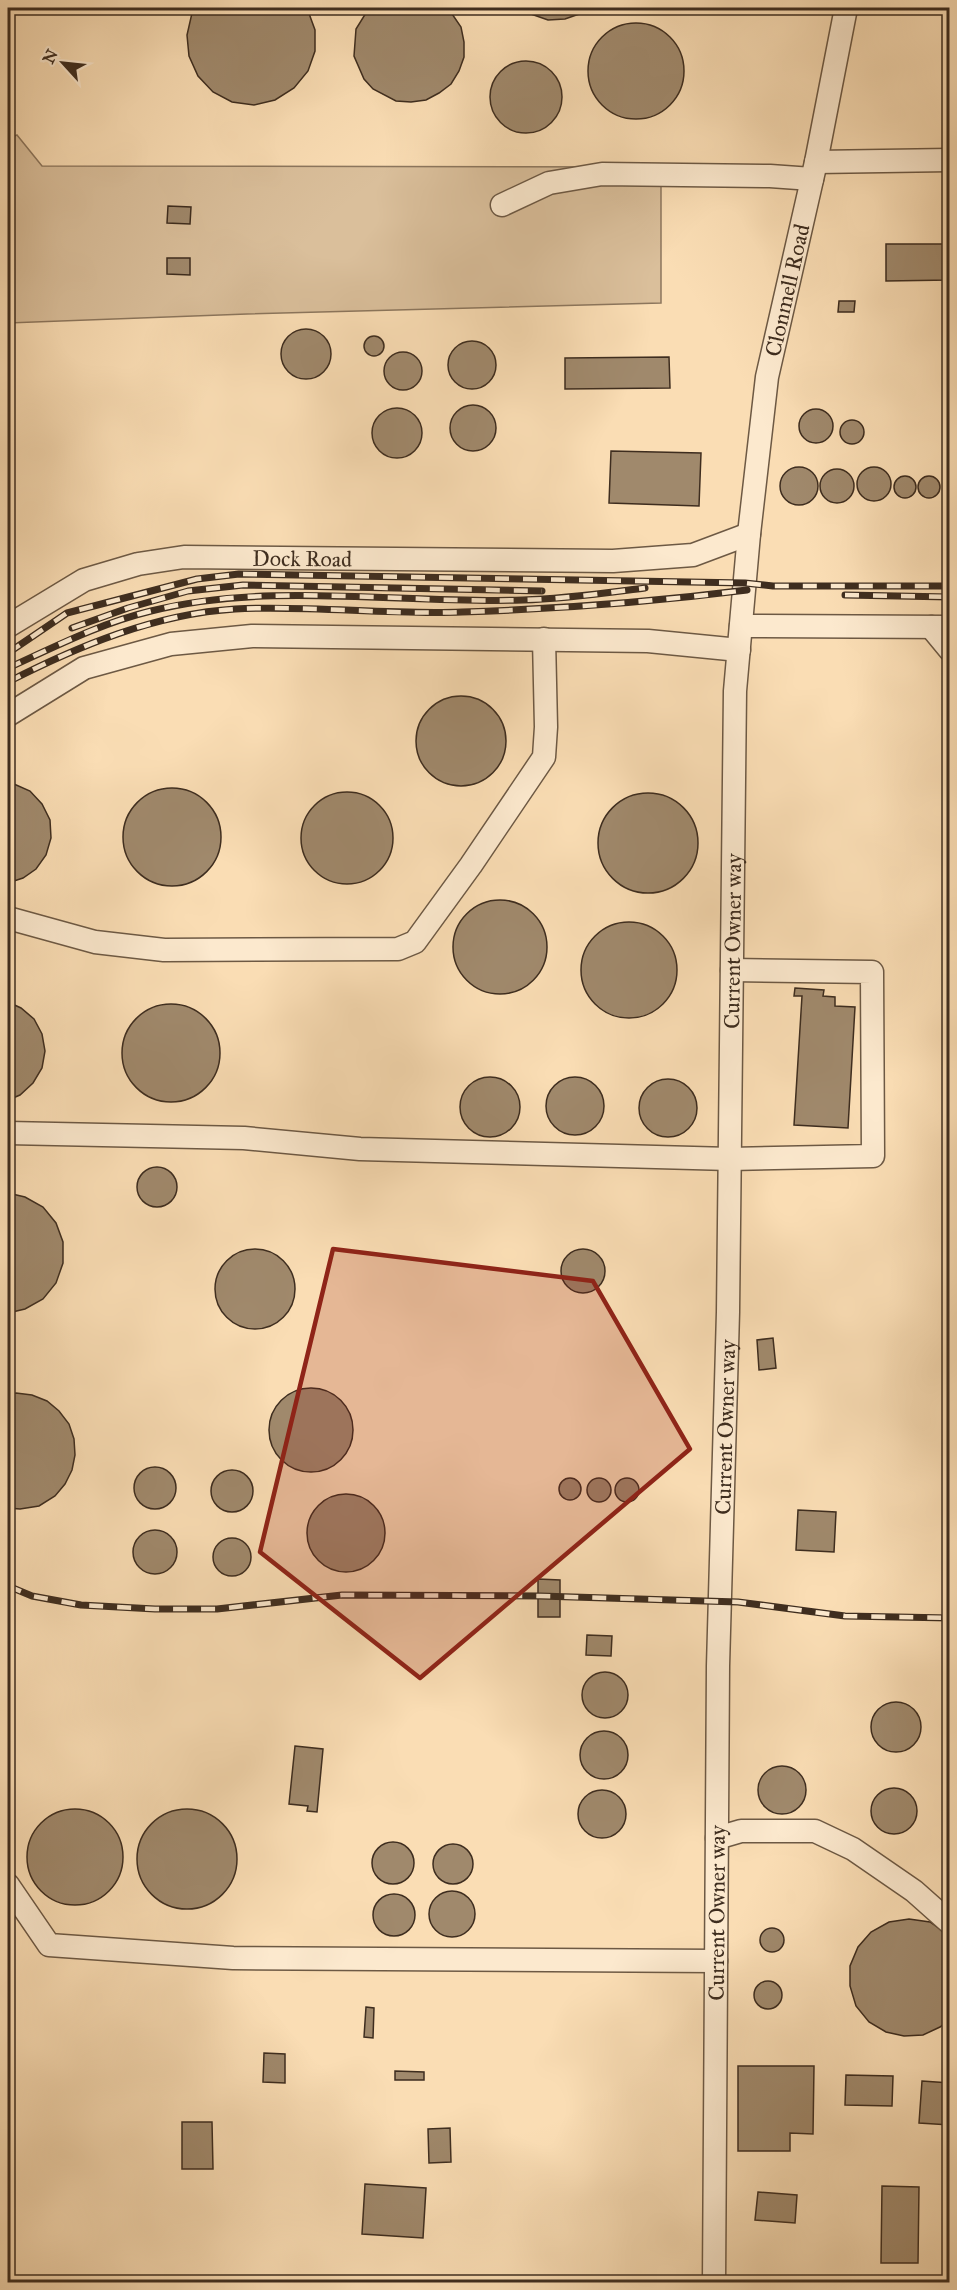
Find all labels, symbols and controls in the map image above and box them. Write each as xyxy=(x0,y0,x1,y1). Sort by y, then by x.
north arrow xyxy=(33,33,93,93)
text: N xyxy=(39,46,62,67)
street label: Clonmell Road xyxy=(759,221,815,359)
street label: Dock Road xyxy=(252,544,352,572)
street label: Current Owner way xyxy=(718,853,747,1029)
street label: Current Owner way xyxy=(709,1338,741,1515)
street label: Current Owner way xyxy=(702,1824,730,2001)

